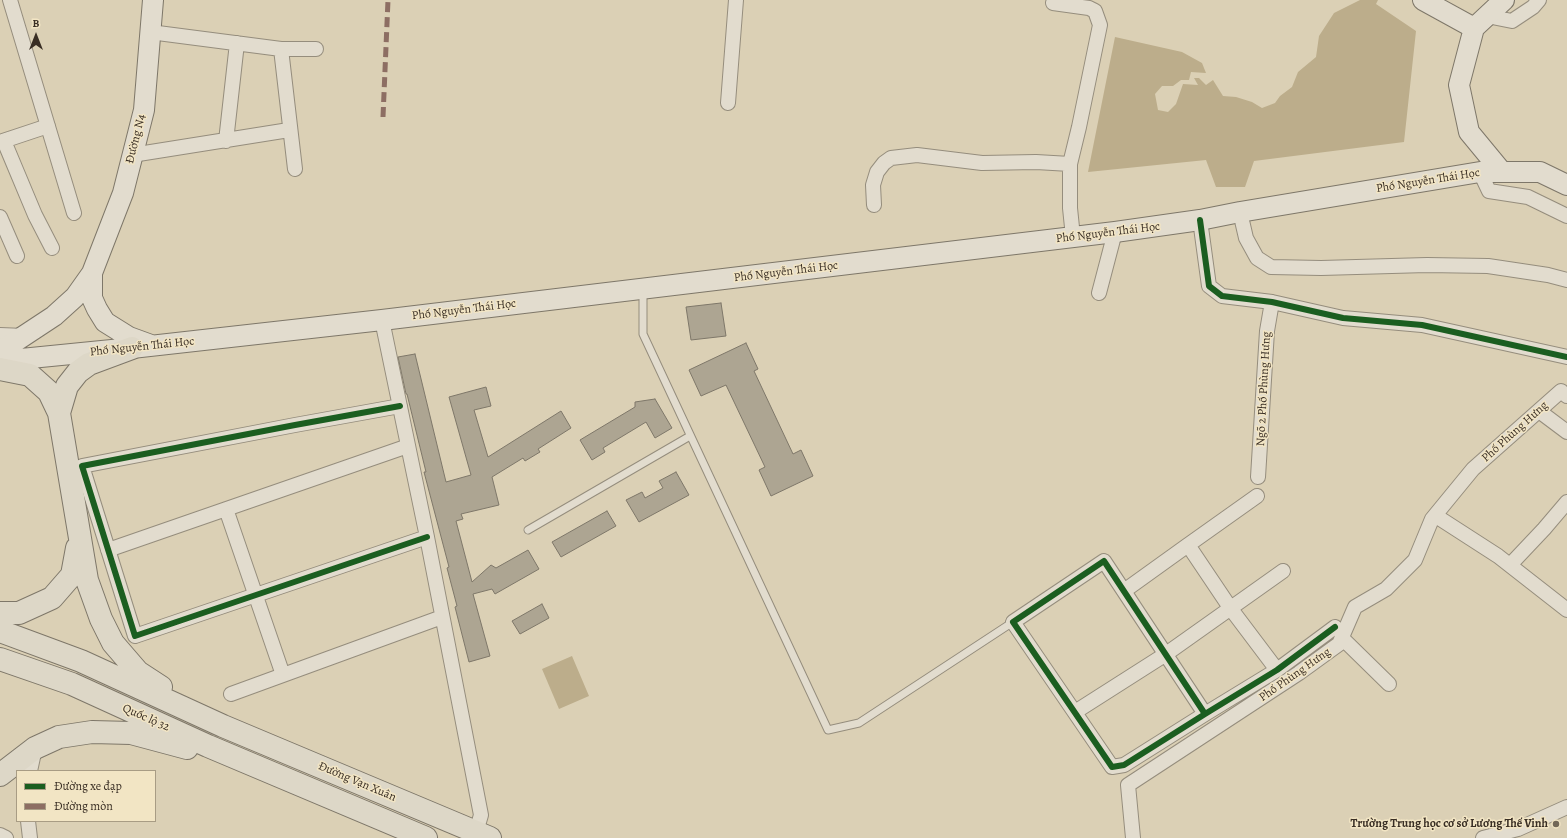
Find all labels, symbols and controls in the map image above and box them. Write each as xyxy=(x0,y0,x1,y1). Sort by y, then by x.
north arrow xyxy=(16,16,56,56)
text: B xyxy=(33,16,39,31)
street label: Đường N4 xyxy=(123,113,149,165)
street label: Phố Nguyễn Thái Học xyxy=(1375,166,1481,196)
street label: Phố Nguyễn Thái Học xyxy=(1055,219,1161,247)
street label: Phố Nguyễn Thái Học xyxy=(733,258,839,286)
street label: Phố Nguyễn Thái Học xyxy=(411,296,517,324)
street label: Ngõ 2 Phố Phùng Hưng xyxy=(1254,331,1274,447)
street label: Phố Nguyễn Thái Học xyxy=(89,334,195,360)
street label: Phố Phùng Hưng xyxy=(1479,399,1551,465)
street label: Phố Phùng Hưng xyxy=(1256,645,1334,705)
street label: Quốc lộ 32 xyxy=(120,701,172,735)
street label: Đường Vạn Xuân xyxy=(316,759,398,805)
legend xyxy=(16,770,156,822)
text: Đường xe đạp xyxy=(54,778,122,794)
text: Đường mòn xyxy=(54,798,113,814)
place label: Trường Trung học cơ sở Lương Thế Vinh xyxy=(1351,817,1548,831)
marker: Trường Trung học cơ sở Lương Thế Vinh xyxy=(1551,819,1561,829)

